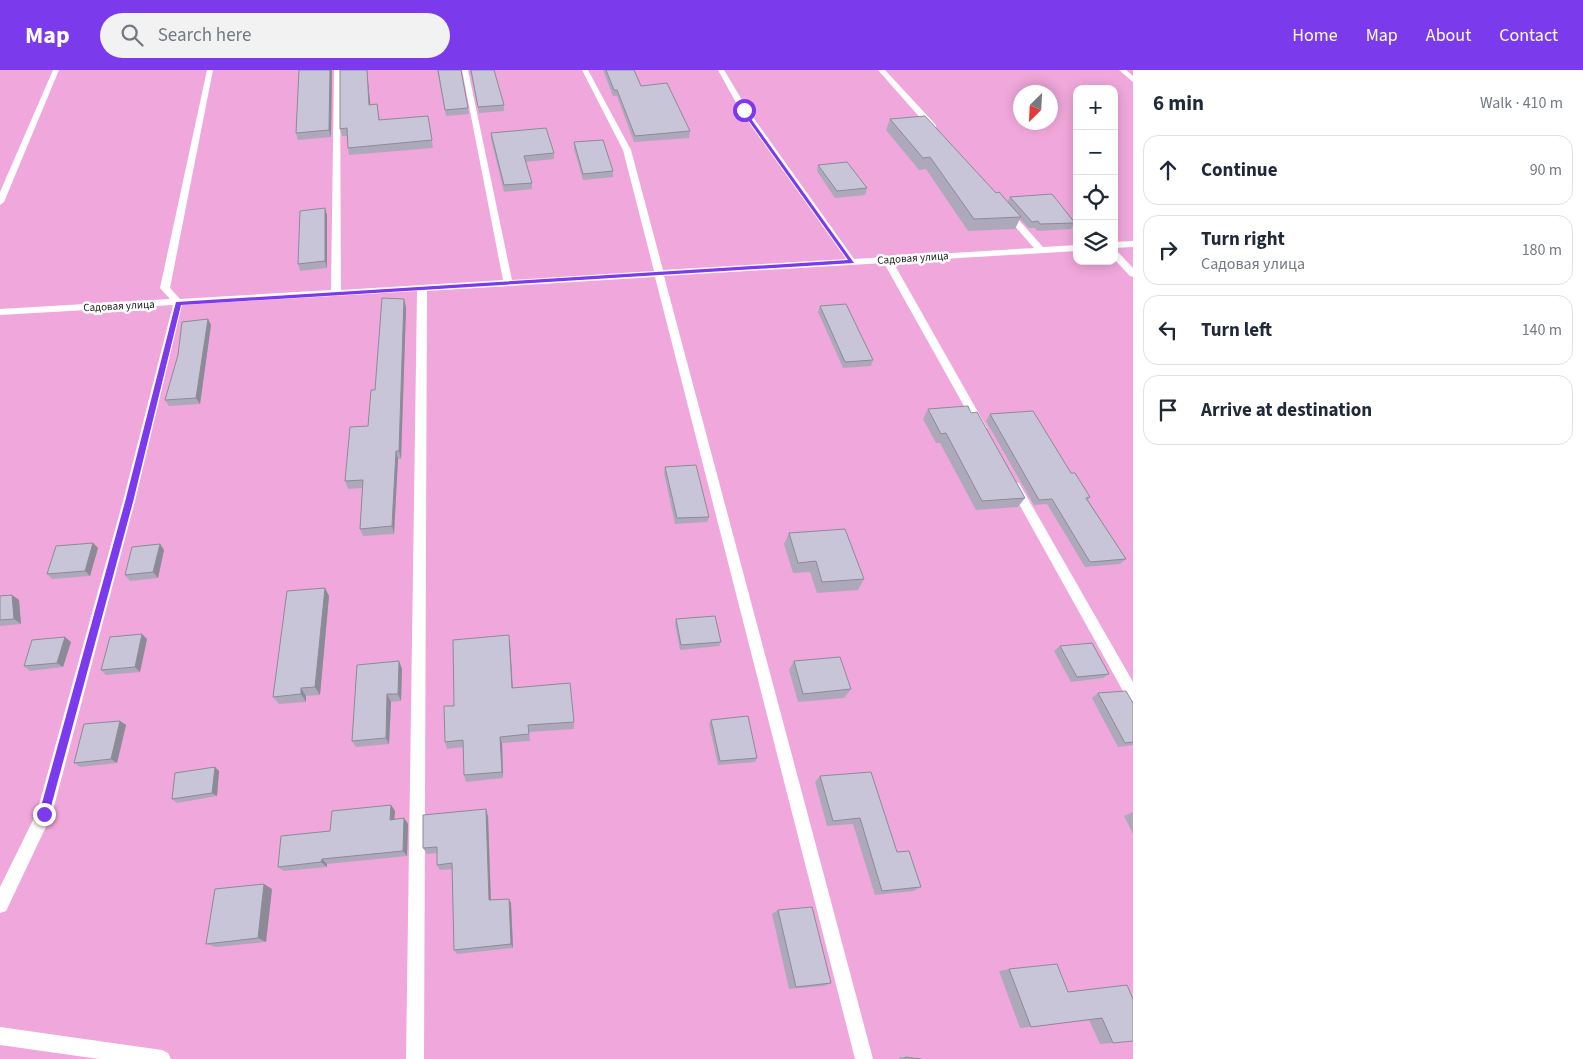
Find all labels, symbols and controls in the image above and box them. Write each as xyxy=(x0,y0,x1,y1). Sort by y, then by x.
search box xyxy=(100,13,450,58)
text: Map xyxy=(25,18,70,53)
icon: search xyxy=(118,21,146,49)
text: Search here xyxy=(158,22,251,49)
text: Home xyxy=(1292,23,1338,48)
text: Map xyxy=(1366,23,1398,48)
text: About xyxy=(1426,23,1471,48)
text: Contact xyxy=(1499,23,1558,48)
north arrow xyxy=(1013,85,1058,130)
map controls xyxy=(1073,85,1118,265)
button: + xyxy=(1073,85,1118,130)
text: 6 min xyxy=(1153,88,1204,118)
text: Walk · 410 m xyxy=(1480,92,1563,114)
route start xyxy=(733,99,756,122)
button: − xyxy=(1073,130,1118,175)
icon: ahead xyxy=(1154,156,1182,184)
text: Continue xyxy=(1201,157,1278,184)
text: 90 m xyxy=(1530,159,1562,181)
button: locate xyxy=(1073,175,1118,220)
button: layers xyxy=(1073,220,1118,265)
text: Turn right xyxy=(1201,226,1285,253)
icon: right xyxy=(1154,236,1182,264)
text: 180 m xyxy=(1522,239,1562,261)
street label: Садовая улица xyxy=(877,248,949,268)
text: Садовая улица xyxy=(1201,253,1305,275)
street label: Садовая улица xyxy=(83,297,155,315)
icon: left xyxy=(1154,316,1182,344)
text: Turn left xyxy=(1201,317,1272,344)
text: 140 m xyxy=(1522,319,1562,341)
icon: arrive xyxy=(1154,396,1182,424)
text: Arrive at destination xyxy=(1201,397,1372,424)
route end xyxy=(33,803,56,826)

